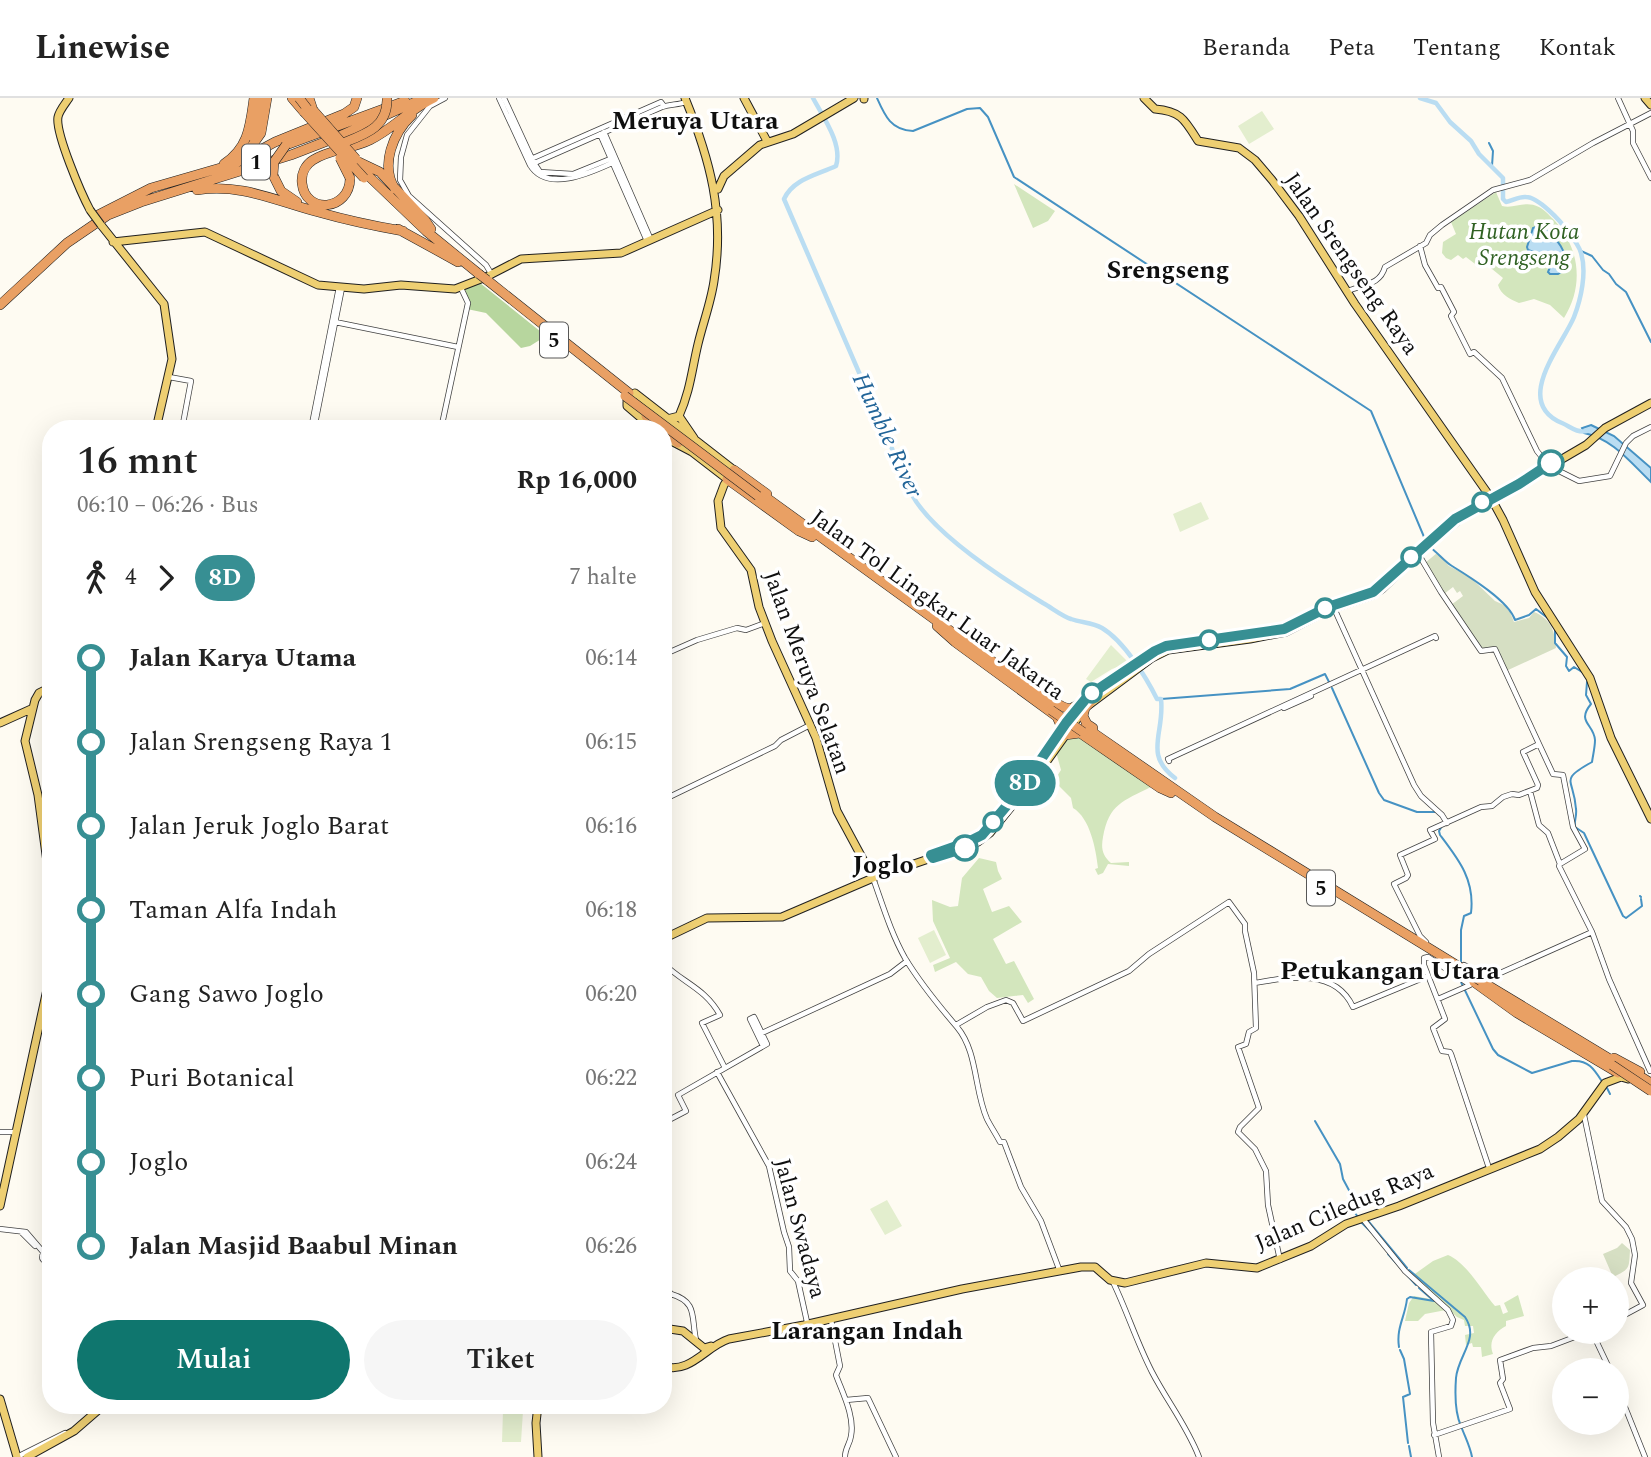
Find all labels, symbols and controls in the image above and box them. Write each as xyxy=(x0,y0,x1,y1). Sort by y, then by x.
text: Linewise xyxy=(35,23,170,73)
text: Beranda xyxy=(1202,30,1290,66)
text: Peta xyxy=(1328,30,1375,66)
text: Tentang xyxy=(1413,30,1501,66)
text: Kontak xyxy=(1539,30,1616,66)
district label: Meruya Utara xyxy=(611,101,779,141)
road number: 1 xyxy=(242,144,270,180)
street label: Jalan Srengseng Raya xyxy=(1274,165,1427,362)
park label: Hutan Kota Srengseng xyxy=(1469,215,1580,276)
district label: Srengseng xyxy=(1106,250,1230,290)
road number: 5 xyxy=(540,322,568,358)
water label: Humble River xyxy=(842,367,932,505)
text: 16 mnt xyxy=(77,433,198,491)
unlabelled marker xyxy=(1538,450,1564,476)
text: Rp 16,000 xyxy=(516,460,637,500)
text: 06:10 – 06:26 · Bus xyxy=(77,488,259,523)
unlabelled marker xyxy=(1472,492,1492,512)
street label: Jalan Tol Lingkar Luar Jakarta xyxy=(803,501,1072,710)
unlabelled marker xyxy=(1401,547,1421,567)
icon: walk xyxy=(77,559,115,597)
icon: forward xyxy=(147,559,185,597)
text: 4 xyxy=(125,560,137,595)
text: 8D xyxy=(209,560,241,596)
text: 7 halte xyxy=(569,560,637,595)
street label: Jalan Meruya Selatan xyxy=(753,566,860,779)
unlabelled marker xyxy=(1315,598,1335,618)
unlabelled marker xyxy=(1199,630,1219,650)
text: Jalan Karya Utama xyxy=(129,638,356,678)
text: 06:14 xyxy=(585,641,637,676)
unlabelled marker xyxy=(1082,683,1102,703)
text: Jalan Srengseng Raya 1 xyxy=(129,722,393,762)
text: 06:15 xyxy=(585,725,637,760)
line badge: 8D xyxy=(993,760,1056,806)
text: 8D xyxy=(1009,765,1041,801)
text: Jalan Jeruk Joglo Barat xyxy=(129,806,389,846)
text: 06:16 xyxy=(585,809,637,844)
unlabelled marker xyxy=(983,812,1003,832)
unlabelled marker xyxy=(952,835,978,861)
district label: Joglo xyxy=(852,845,914,885)
road number: 5 xyxy=(1307,870,1335,906)
text: Taman Alfa Indah xyxy=(129,890,337,930)
text: 06:18 xyxy=(585,893,637,928)
district label: Petukangan Utara xyxy=(1280,951,1501,991)
text: Gang Sawo Joglo xyxy=(129,974,324,1014)
text: 06:20 xyxy=(585,977,637,1012)
text: Puri Botanical xyxy=(129,1058,294,1098)
text: 06:22 xyxy=(585,1061,637,1096)
text: Joglo xyxy=(129,1142,188,1182)
text: 06:24 xyxy=(585,1145,637,1180)
street label: Jalan Swadaya xyxy=(764,1154,835,1303)
street label: Jalan Ciledug Raya xyxy=(1250,1154,1439,1261)
text: Jalan Masjid Baabul Minan xyxy=(129,1226,458,1266)
text: 06:26 xyxy=(585,1229,637,1264)
map controls xyxy=(1552,1267,1629,1435)
button: + xyxy=(1552,1267,1629,1344)
district label: Larangan Indah xyxy=(771,1311,963,1351)
button: Mulai xyxy=(77,1320,350,1400)
button: Tiket xyxy=(364,1320,637,1400)
button: − xyxy=(1552,1358,1629,1435)

